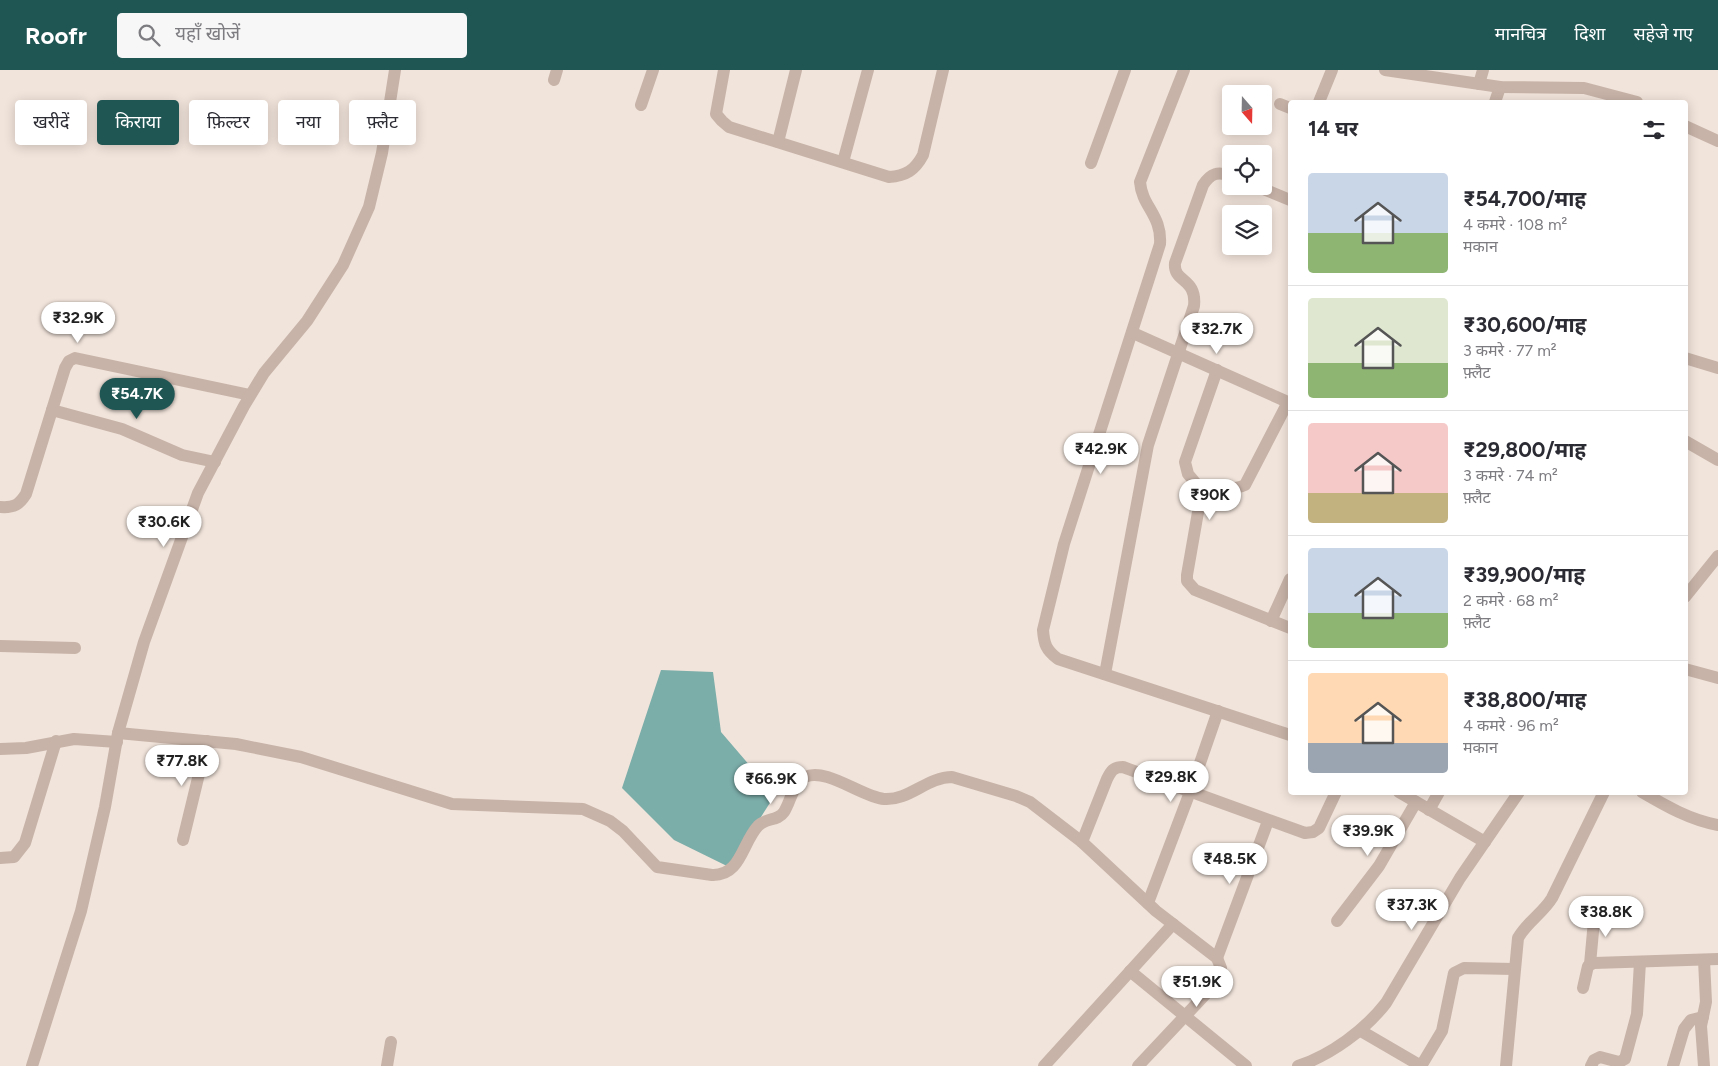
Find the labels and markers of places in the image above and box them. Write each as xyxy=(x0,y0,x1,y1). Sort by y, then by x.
pin: ₹32.9K xyxy=(37,302,119,344)
pin: ₹32.7K xyxy=(1176,312,1258,355)
pin: ₹54.7K xyxy=(96,378,178,420)
pin: ₹42.9K xyxy=(1060,432,1142,475)
pin: ₹90K xyxy=(1180,478,1240,521)
pin: ₹30.6K xyxy=(123,506,205,548)
pin: ₹77.8K xyxy=(141,744,223,787)
pin: ₹29.8K xyxy=(1130,760,1212,803)
pin: ₹66.9K xyxy=(730,762,812,805)
pin: ₹39.9K xyxy=(1327,814,1409,857)
pin: ₹48.5K xyxy=(1189,842,1271,885)
pin: ₹37.3K xyxy=(1371,888,1453,931)
pin: ₹38.8K xyxy=(1565,896,1647,938)
pin: ₹51.9K xyxy=(1156,966,1238,1008)

